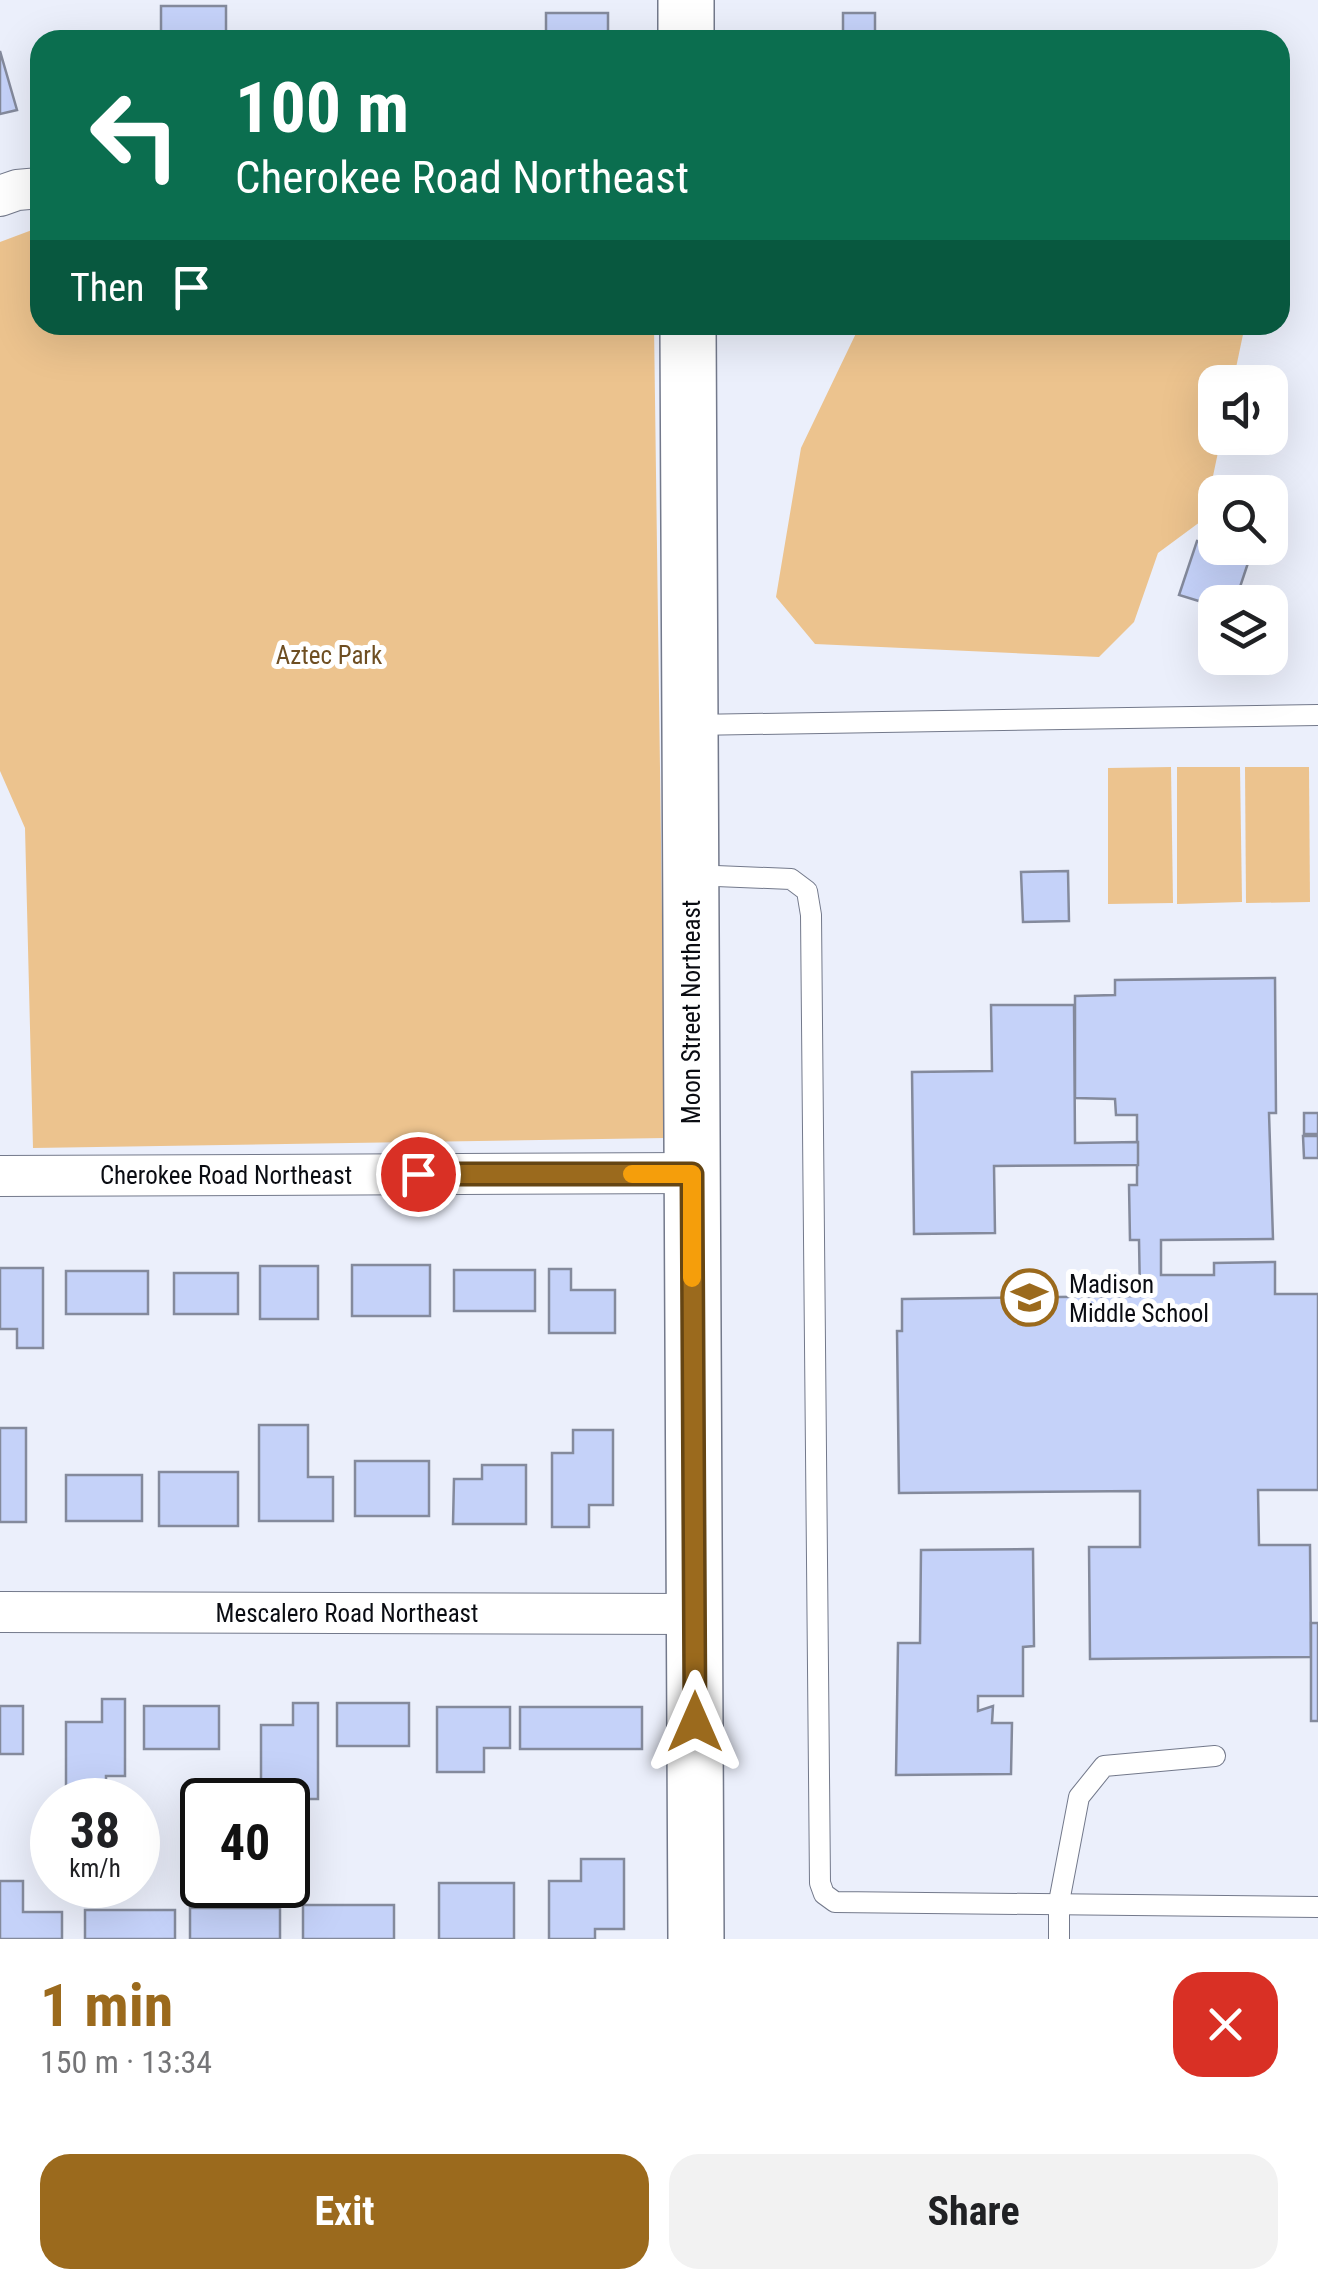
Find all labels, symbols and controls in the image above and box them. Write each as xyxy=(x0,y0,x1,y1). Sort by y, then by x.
text: 100 m xyxy=(235,67,409,149)
icon: left xyxy=(70,70,200,200)
text: Cherokee Road Northeast xyxy=(235,151,689,204)
icon: arrive xyxy=(164,260,219,315)
text: Then xyxy=(70,266,144,310)
map controls xyxy=(1198,365,1288,675)
button: sound xyxy=(1198,365,1288,455)
button: search xyxy=(1198,475,1288,565)
button: layers xyxy=(1198,585,1288,675)
park label: Aztec Park xyxy=(276,641,383,670)
street label: Moon Street Northeast xyxy=(677,900,706,1124)
pin xyxy=(376,1132,461,1217)
icon: arrive xyxy=(391,1147,446,1202)
street label: Cherokee Road Northeast xyxy=(100,1161,352,1190)
school or university icon: Madison Middle School xyxy=(1000,1268,1060,1328)
place label: Madison Middle School xyxy=(1069,1270,1209,1328)
street label: Mescalero Road Northeast xyxy=(216,1599,478,1628)
position arrow xyxy=(643,1670,747,1774)
speed limit sign: 40 xyxy=(180,1778,310,1908)
text: 38 xyxy=(70,1802,120,1860)
text: km/h xyxy=(69,1854,121,1883)
text: 1 min xyxy=(40,1970,173,2041)
button: close xyxy=(1173,1972,1278,2077)
text: 150 m · 13:34 xyxy=(40,2043,212,2081)
button: Exit xyxy=(40,2154,649,2269)
button: Share xyxy=(669,2154,1278,2269)

